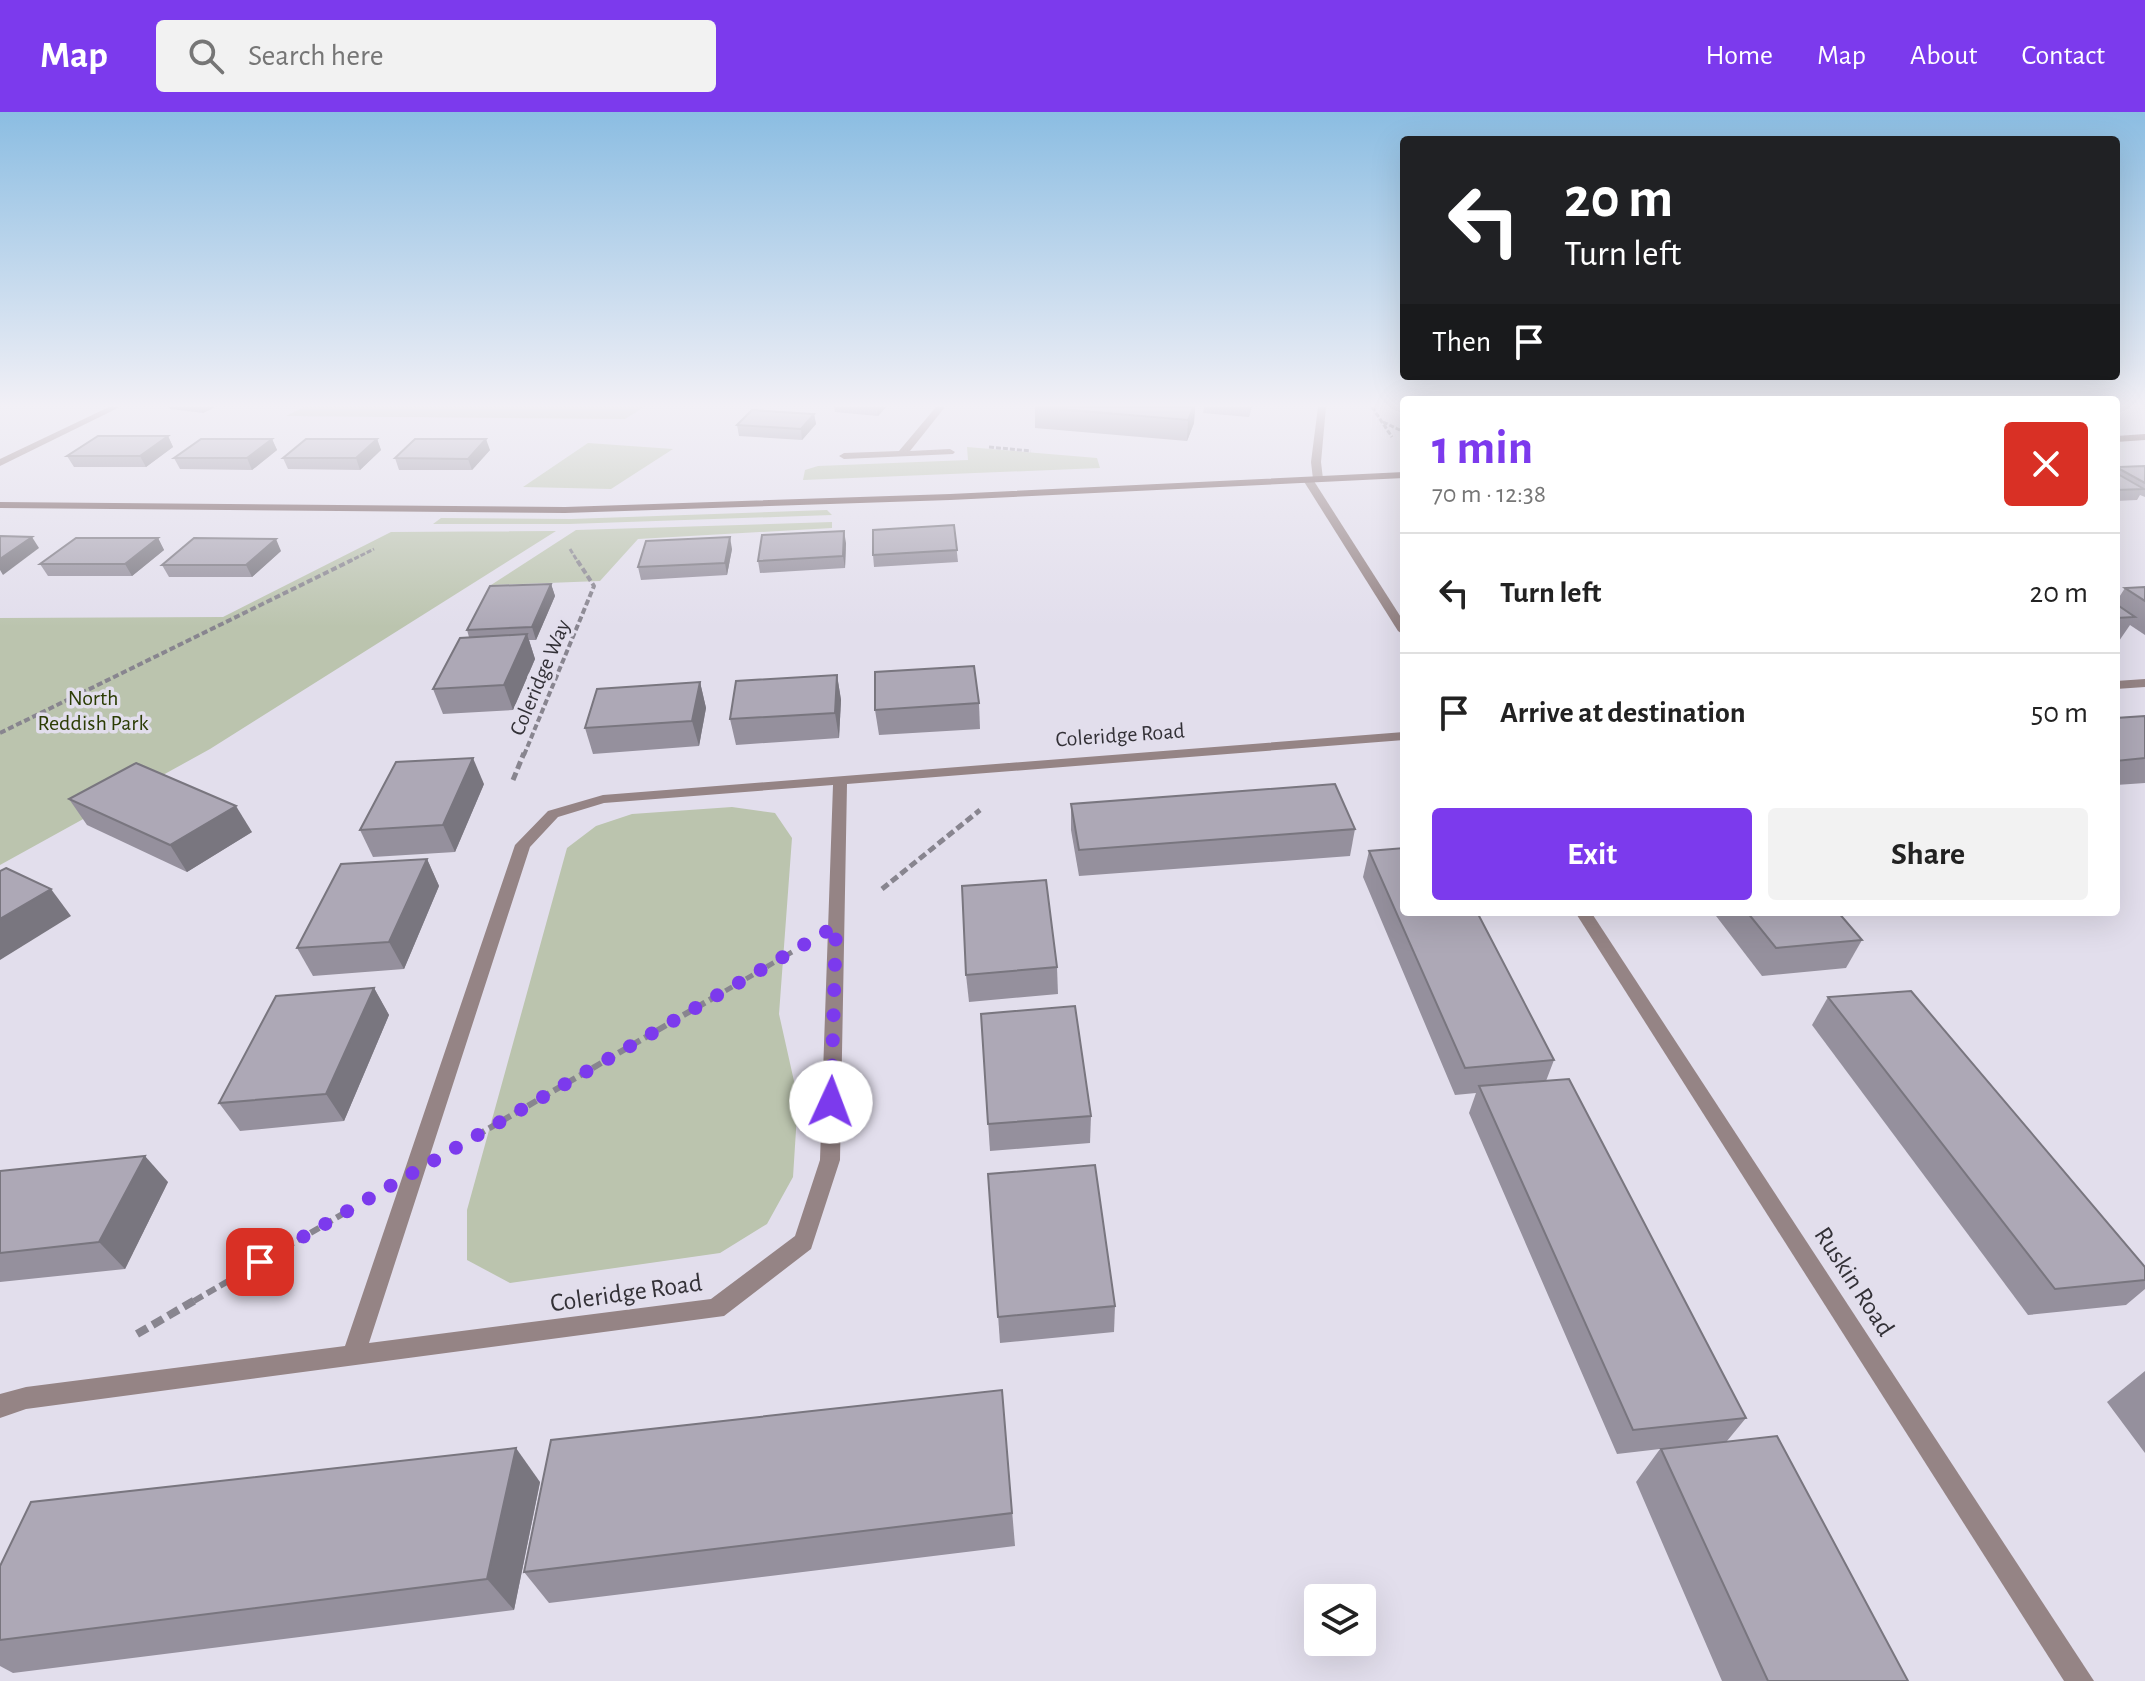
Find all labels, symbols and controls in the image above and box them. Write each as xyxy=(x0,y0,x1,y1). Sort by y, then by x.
search box xyxy=(156,20,716,92)
icon: search xyxy=(184,34,228,78)
text: Map xyxy=(40,37,108,75)
text: Search here xyxy=(248,41,384,71)
text: Home xyxy=(1706,42,1773,70)
text: Map xyxy=(1817,42,1866,70)
text: About xyxy=(1910,42,1978,70)
text: Contact xyxy=(2022,42,2105,70)
icon: left xyxy=(1432,168,1536,272)
text: 20 m xyxy=(1564,171,1673,227)
text: Turn left xyxy=(1564,236,1681,272)
icon: arrive xyxy=(1507,320,1551,364)
text: Then xyxy=(1432,327,1491,357)
button: close xyxy=(2004,422,2088,506)
text: 1 min xyxy=(1432,425,1533,473)
text: 70 m · 12:38 xyxy=(1432,481,1546,507)
icon: left xyxy=(1432,571,1476,615)
text: Turn left xyxy=(1500,578,1601,608)
text: 20 m xyxy=(2030,578,2088,608)
street label: Coleridge Way xyxy=(506,616,574,738)
park label: North Reddish Park xyxy=(38,687,148,734)
icon: arrive xyxy=(1432,691,1476,735)
text: Arrive at destination xyxy=(1500,698,1746,728)
text: 50 m xyxy=(2031,698,2088,728)
street label: Coleridge Road xyxy=(1055,720,1185,750)
button: Exit xyxy=(1432,808,1752,900)
button: Share xyxy=(1768,808,2088,900)
position arrow xyxy=(789,1060,873,1144)
street label: Ruskin Road xyxy=(1809,1222,1899,1341)
pin xyxy=(226,1228,294,1296)
icon: arrive xyxy=(238,1240,282,1284)
street label: Coleridge Road xyxy=(549,1269,704,1317)
map controls xyxy=(1304,1584,1376,1656)
button: layers xyxy=(1304,1584,1376,1656)

